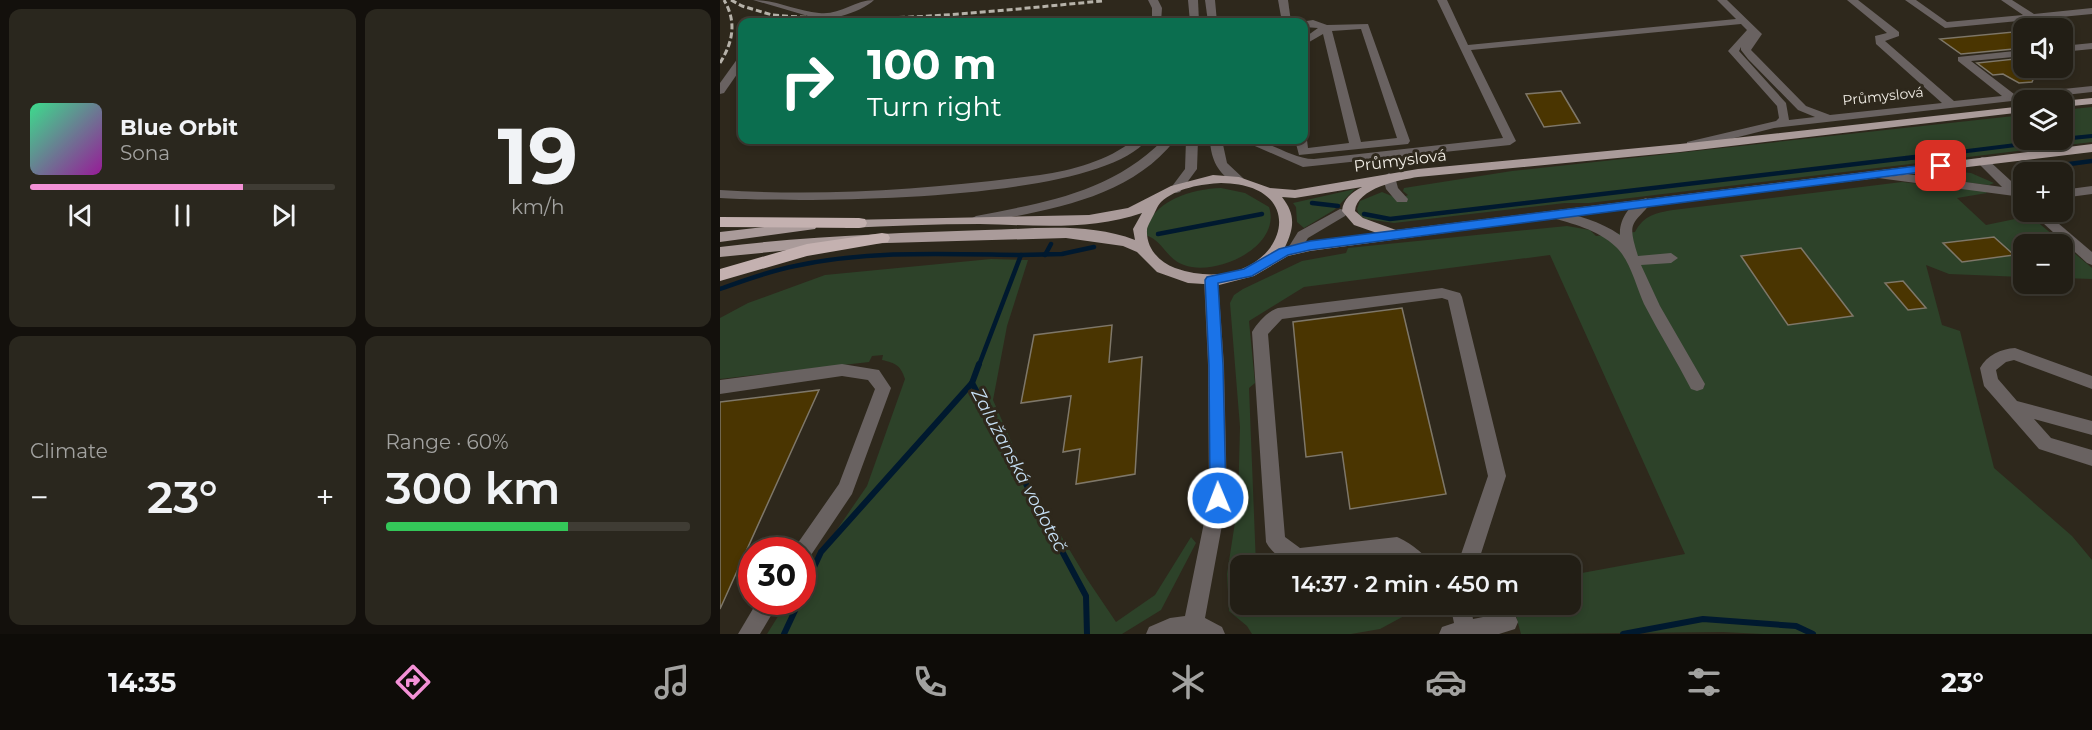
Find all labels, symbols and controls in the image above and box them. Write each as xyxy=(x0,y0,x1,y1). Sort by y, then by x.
map controls xyxy=(2013,18,2073,294)
button: sound xyxy=(2013,18,2073,78)
text: 100 m xyxy=(867,38,996,90)
icon: right xyxy=(768,42,846,120)
street label: Průmyslová xyxy=(1841,83,1925,109)
text: Turn right xyxy=(867,90,1002,123)
button: layers xyxy=(2013,90,2073,150)
text: 19 xyxy=(498,108,578,204)
text: Blue Orbit xyxy=(120,114,238,141)
pin xyxy=(1915,140,1966,191)
text: Sona xyxy=(120,141,170,165)
street label: Průmyslová xyxy=(1353,145,1447,176)
icon: arrive xyxy=(1924,149,1957,182)
button: + xyxy=(2013,162,2073,222)
text: km/h xyxy=(511,195,564,219)
icon: previous xyxy=(64,199,97,232)
icon: pause xyxy=(166,199,199,232)
icon: next xyxy=(267,199,300,232)
button: − xyxy=(2013,234,2073,294)
water label: Zalužanská vodoteč xyxy=(966,383,1072,556)
text: Range · 60% xyxy=(386,430,508,454)
text: Climate xyxy=(30,439,108,463)
text: 300 km xyxy=(386,460,560,515)
position arrow xyxy=(1186,466,1250,530)
text: 23° xyxy=(147,469,218,524)
text: − xyxy=(30,477,49,517)
text: + xyxy=(316,477,335,517)
speed limit sign: 30 xyxy=(738,537,816,615)
text: 14:37 · 2 min · 450 m xyxy=(1292,571,1519,598)
icon: directions xyxy=(392,661,434,703)
icon: music xyxy=(651,661,693,703)
icon: phone xyxy=(909,661,951,703)
icon: climate xyxy=(1167,661,1209,703)
icon: car xyxy=(1425,661,1467,703)
icon: filters xyxy=(1683,661,1725,703)
text: 14:35 xyxy=(108,666,176,699)
text: 23° xyxy=(1941,666,1984,699)

